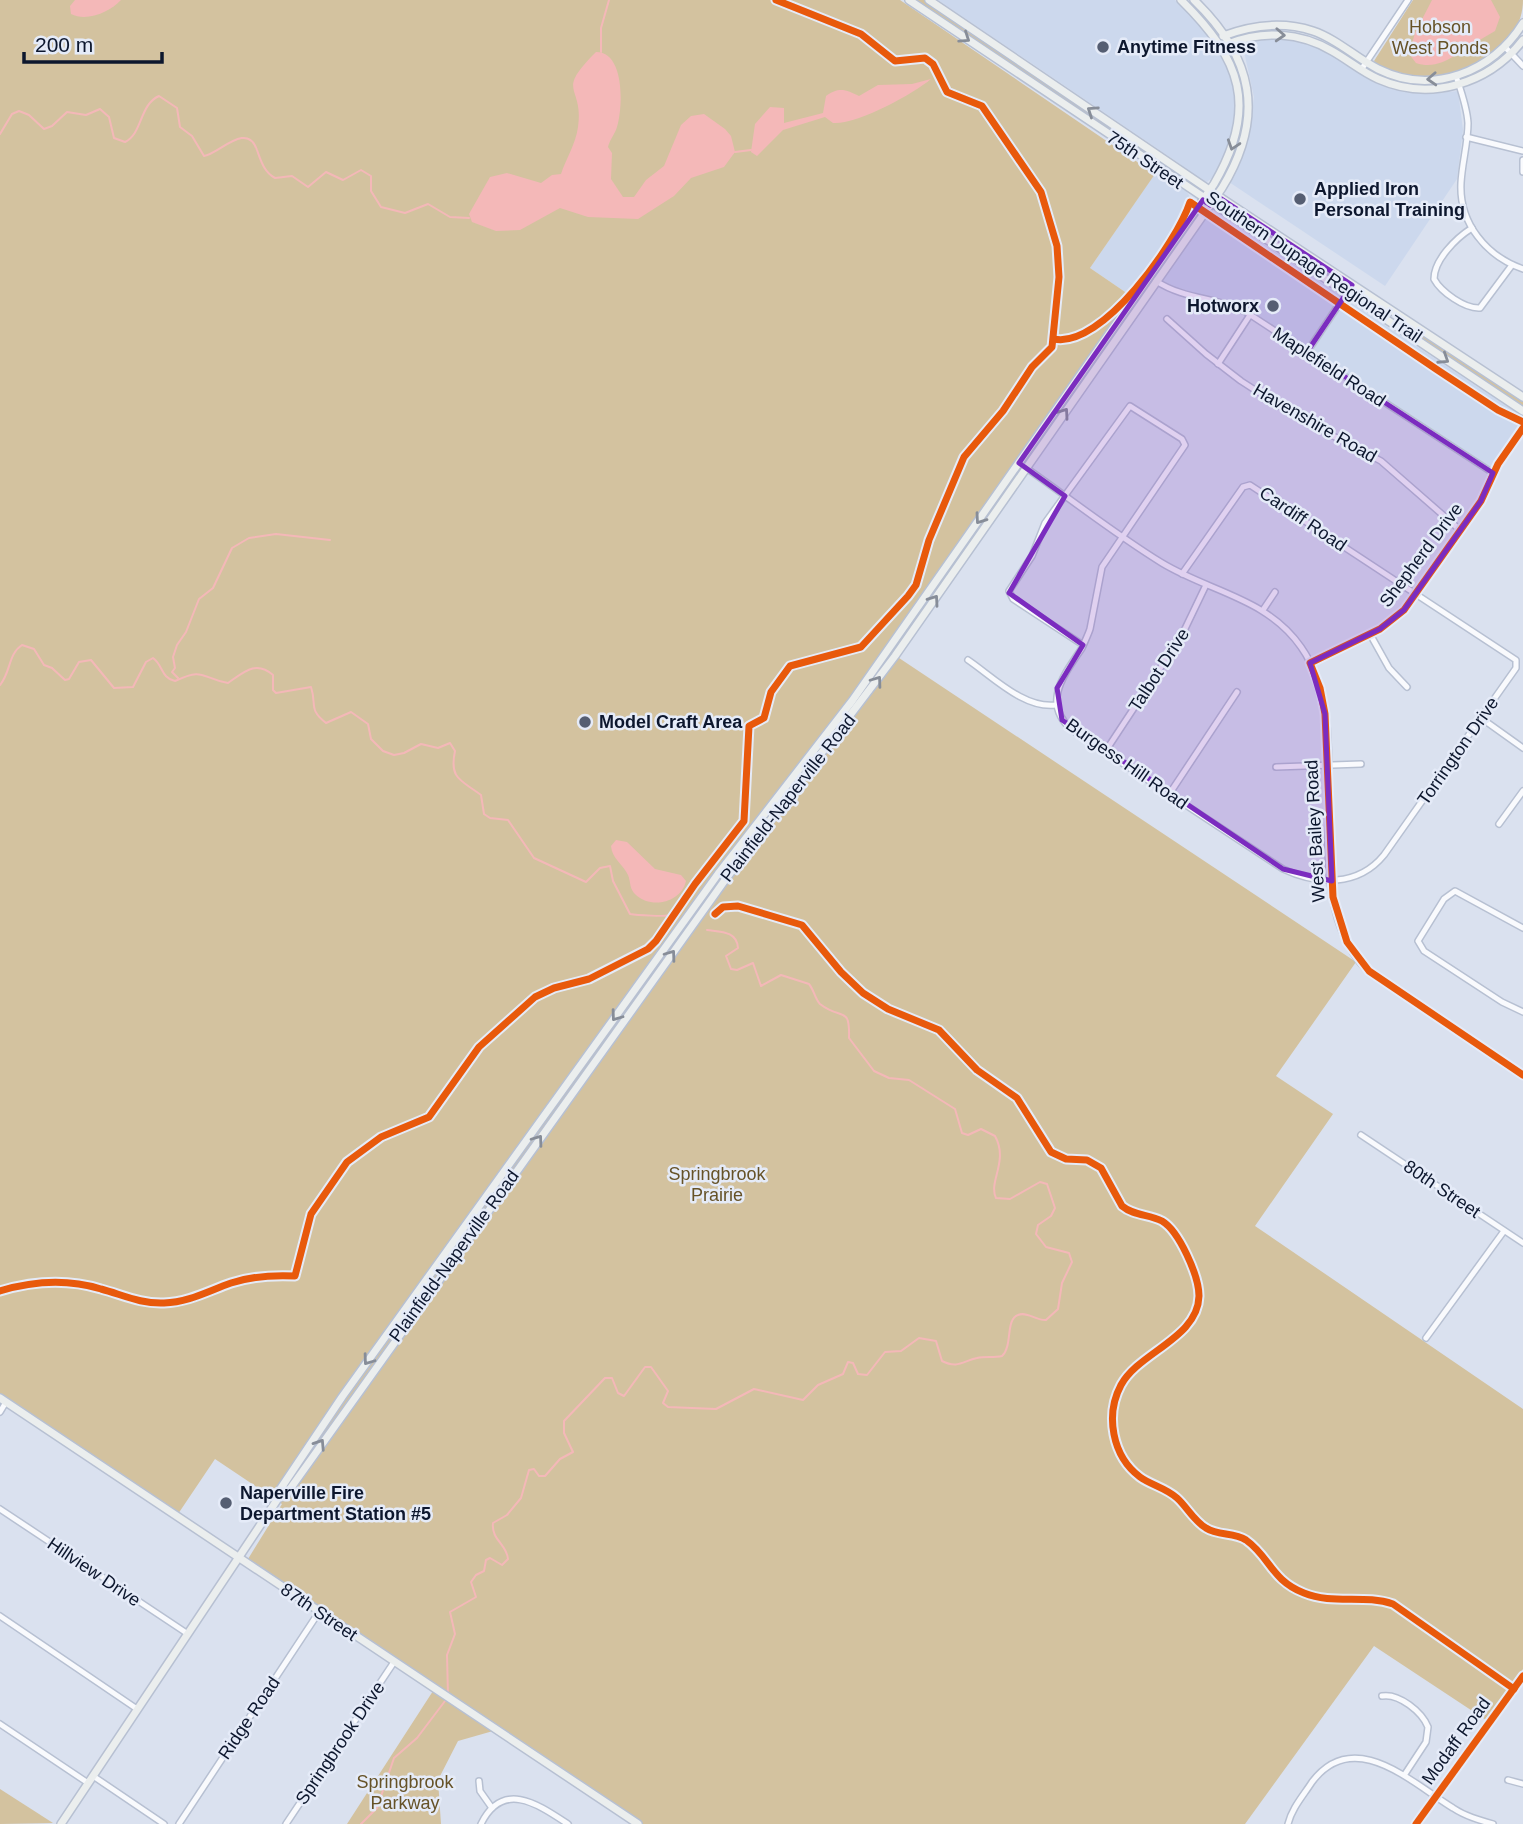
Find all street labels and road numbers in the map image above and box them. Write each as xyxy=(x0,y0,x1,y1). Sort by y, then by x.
street label: 75th Street xyxy=(1103,127,1187,193)
street label: Southern Dupage Regional Trail xyxy=(1202,187,1426,347)
street label: Maplefield Road xyxy=(1269,323,1389,411)
street label: Havenshire Road xyxy=(1250,380,1380,466)
street label: Cardiff Road xyxy=(1256,483,1350,555)
street label: Shepherd Drive xyxy=(1375,499,1467,611)
street label: Talbot Drive xyxy=(1125,625,1193,715)
street label: Torrington Drive xyxy=(1413,693,1503,809)
street label: Plainfield-Naperville Road xyxy=(716,710,860,886)
street label: Burgess Hill Road xyxy=(1062,714,1192,814)
street label: West Bailey Road xyxy=(1301,759,1329,903)
street label: 80th Street xyxy=(1400,1156,1484,1222)
street label: Plainfield-Naperville Road xyxy=(385,1166,523,1346)
street label: Hillview Drive xyxy=(44,1534,144,1610)
street label: 87th Street xyxy=(277,1579,361,1645)
street label: Ridge Road xyxy=(214,1673,284,1763)
street label: Springbrook Drive xyxy=(291,1678,389,1808)
street label: Modaff Road xyxy=(1418,1694,1494,1788)

